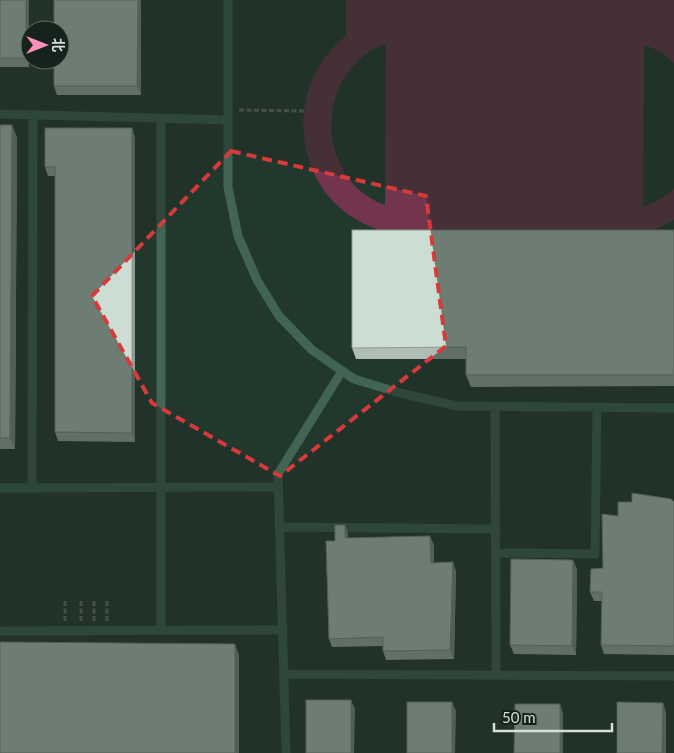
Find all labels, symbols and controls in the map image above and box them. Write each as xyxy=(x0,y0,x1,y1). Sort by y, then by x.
north arrow xyxy=(20,20,70,70)
text: 北 xyxy=(50,38,67,52)
scale bar xyxy=(494,700,612,732)
text: 50 m xyxy=(502,708,536,726)

